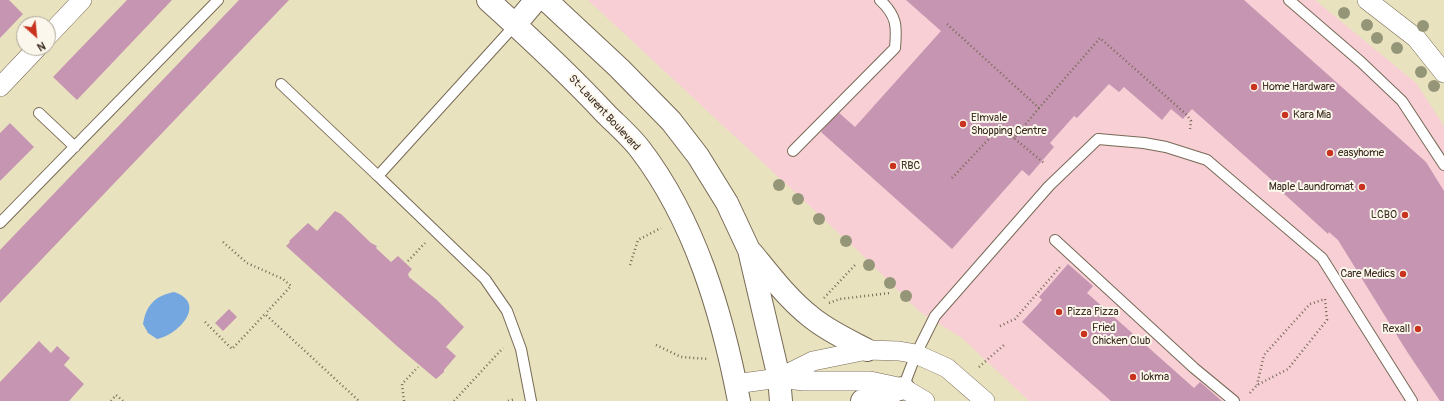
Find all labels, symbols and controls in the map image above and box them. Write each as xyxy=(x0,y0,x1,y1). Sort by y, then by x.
north arrow xyxy=(16,16,56,56)
text: N xyxy=(35,39,47,54)
street label: St-Laurent Boulevard xyxy=(565,72,643,154)
place label: Home Hardware xyxy=(1262,80,1335,94)
marker: Home Hardware xyxy=(1249,82,1259,92)
place label: Kara Mia xyxy=(1293,108,1331,122)
marker: Kara Mia xyxy=(1280,110,1290,120)
place label: Elmvale Shopping Centre xyxy=(971,111,1047,137)
marker: Elmvale Shopping Centre xyxy=(958,119,968,129)
place label: easyhome xyxy=(1338,146,1384,160)
marker: easyhome xyxy=(1325,148,1335,158)
place label: RBC xyxy=(901,159,920,173)
marker: RBC xyxy=(888,161,898,171)
place label: Maple Laundromat xyxy=(1269,180,1354,194)
marker: Maple Laundromat xyxy=(1357,182,1367,192)
place label: LCBO xyxy=(1371,208,1397,222)
marker: LCBO xyxy=(1400,210,1410,220)
place label: Care Medics xyxy=(1340,267,1395,281)
marker: Care Medics xyxy=(1398,269,1408,279)
place label: Pizza Pizza xyxy=(1067,305,1119,319)
marker: Pizza Pizza xyxy=(1054,307,1064,317)
place label: Fried Chicken Club xyxy=(1092,321,1150,347)
place label: Rexall xyxy=(1382,322,1410,336)
marker: Rexall xyxy=(1413,324,1423,334)
marker: Fried Chicken Club xyxy=(1079,329,1089,339)
place label: lokma xyxy=(1141,370,1169,384)
marker: lokma xyxy=(1128,372,1138,382)

